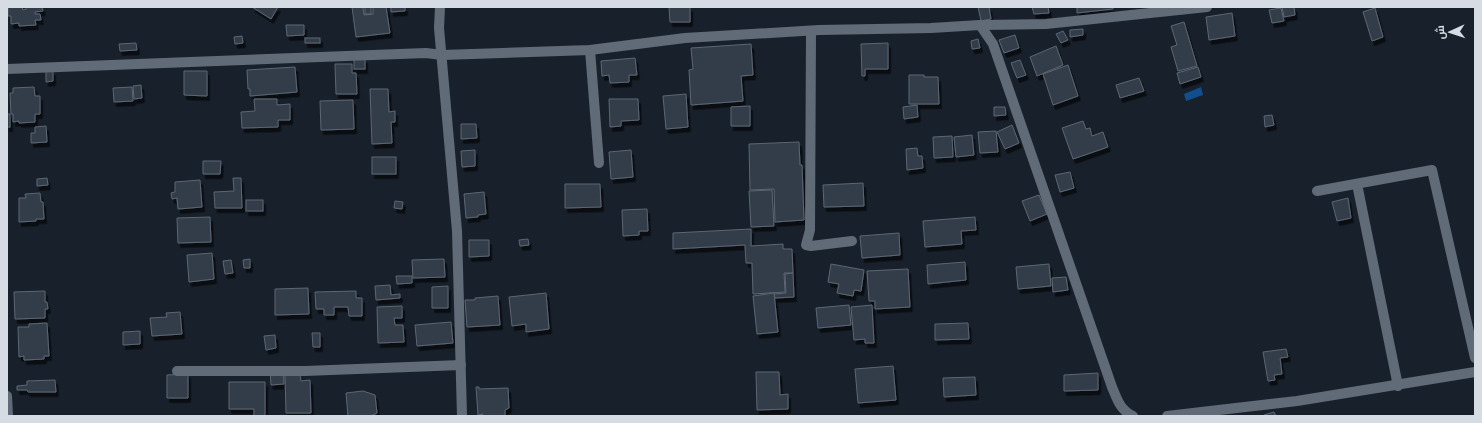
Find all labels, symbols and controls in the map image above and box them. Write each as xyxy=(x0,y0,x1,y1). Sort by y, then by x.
north arrow xyxy=(1430,12,1470,52)
text: ش xyxy=(1433,25,1447,40)

